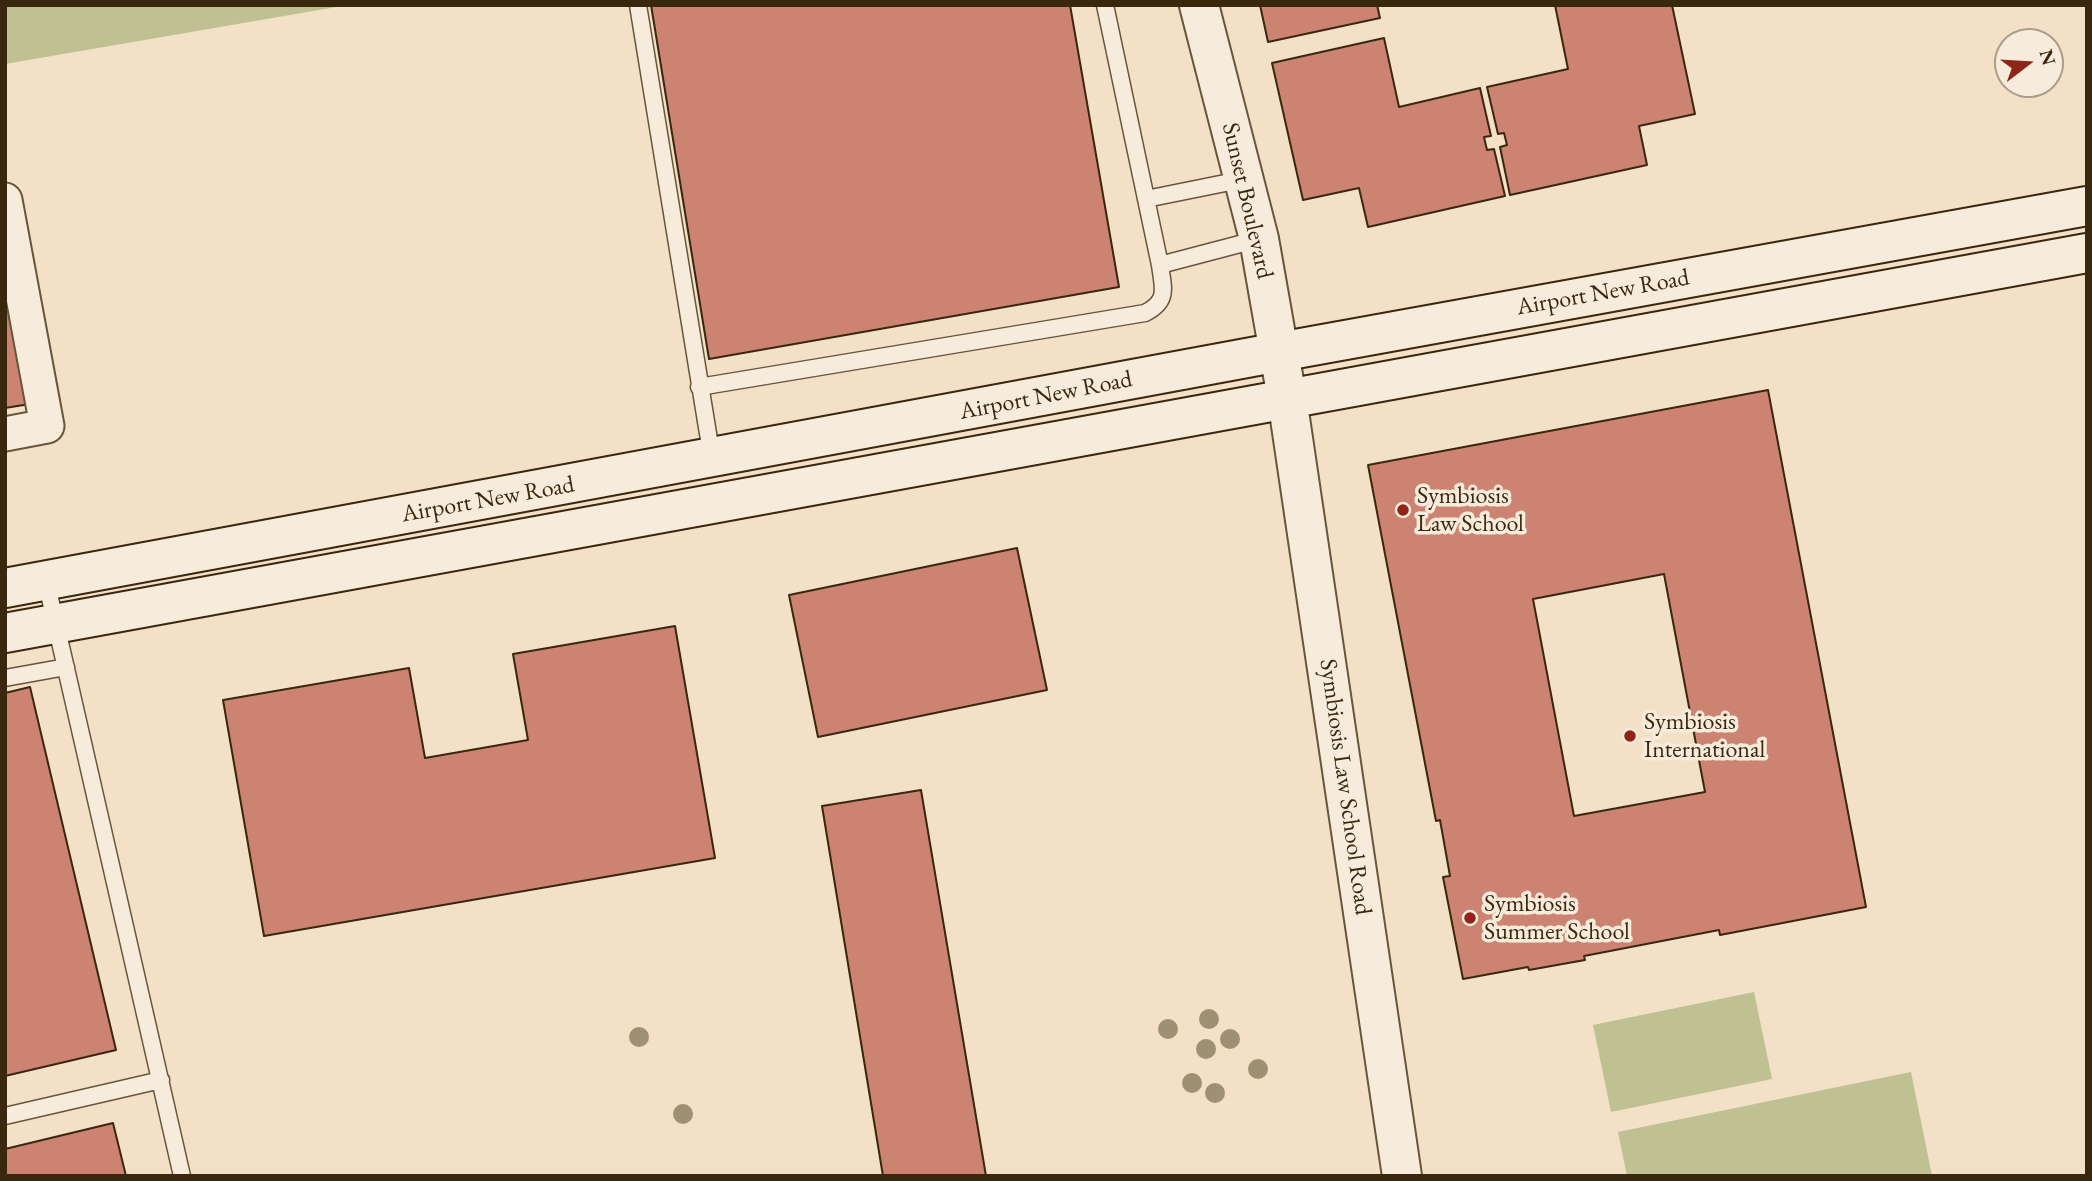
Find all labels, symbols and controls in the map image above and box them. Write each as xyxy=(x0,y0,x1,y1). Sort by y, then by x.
north arrow xyxy=(1994,28,2064,98)
text: N xyxy=(2033,46,2062,68)
street label: Sunset Boulevard xyxy=(1215,120,1279,282)
street label: Airport New Road xyxy=(1514,264,1692,322)
street label: Airport New Road xyxy=(957,365,1135,427)
street label: Airport New Road xyxy=(399,471,577,529)
place label: Symbiosis Law School xyxy=(1417,482,1524,538)
marker: Symbiosis Law School xyxy=(1395,502,1411,518)
street label: Symbiosis Law School Road xyxy=(1313,657,1377,917)
place label: Symbiosis International xyxy=(1644,708,1765,764)
marker: Symbiosis International xyxy=(1622,728,1638,744)
place label: Symbiosis Summer School xyxy=(1484,890,1630,946)
marker: Symbiosis Summer School xyxy=(1462,910,1478,926)

